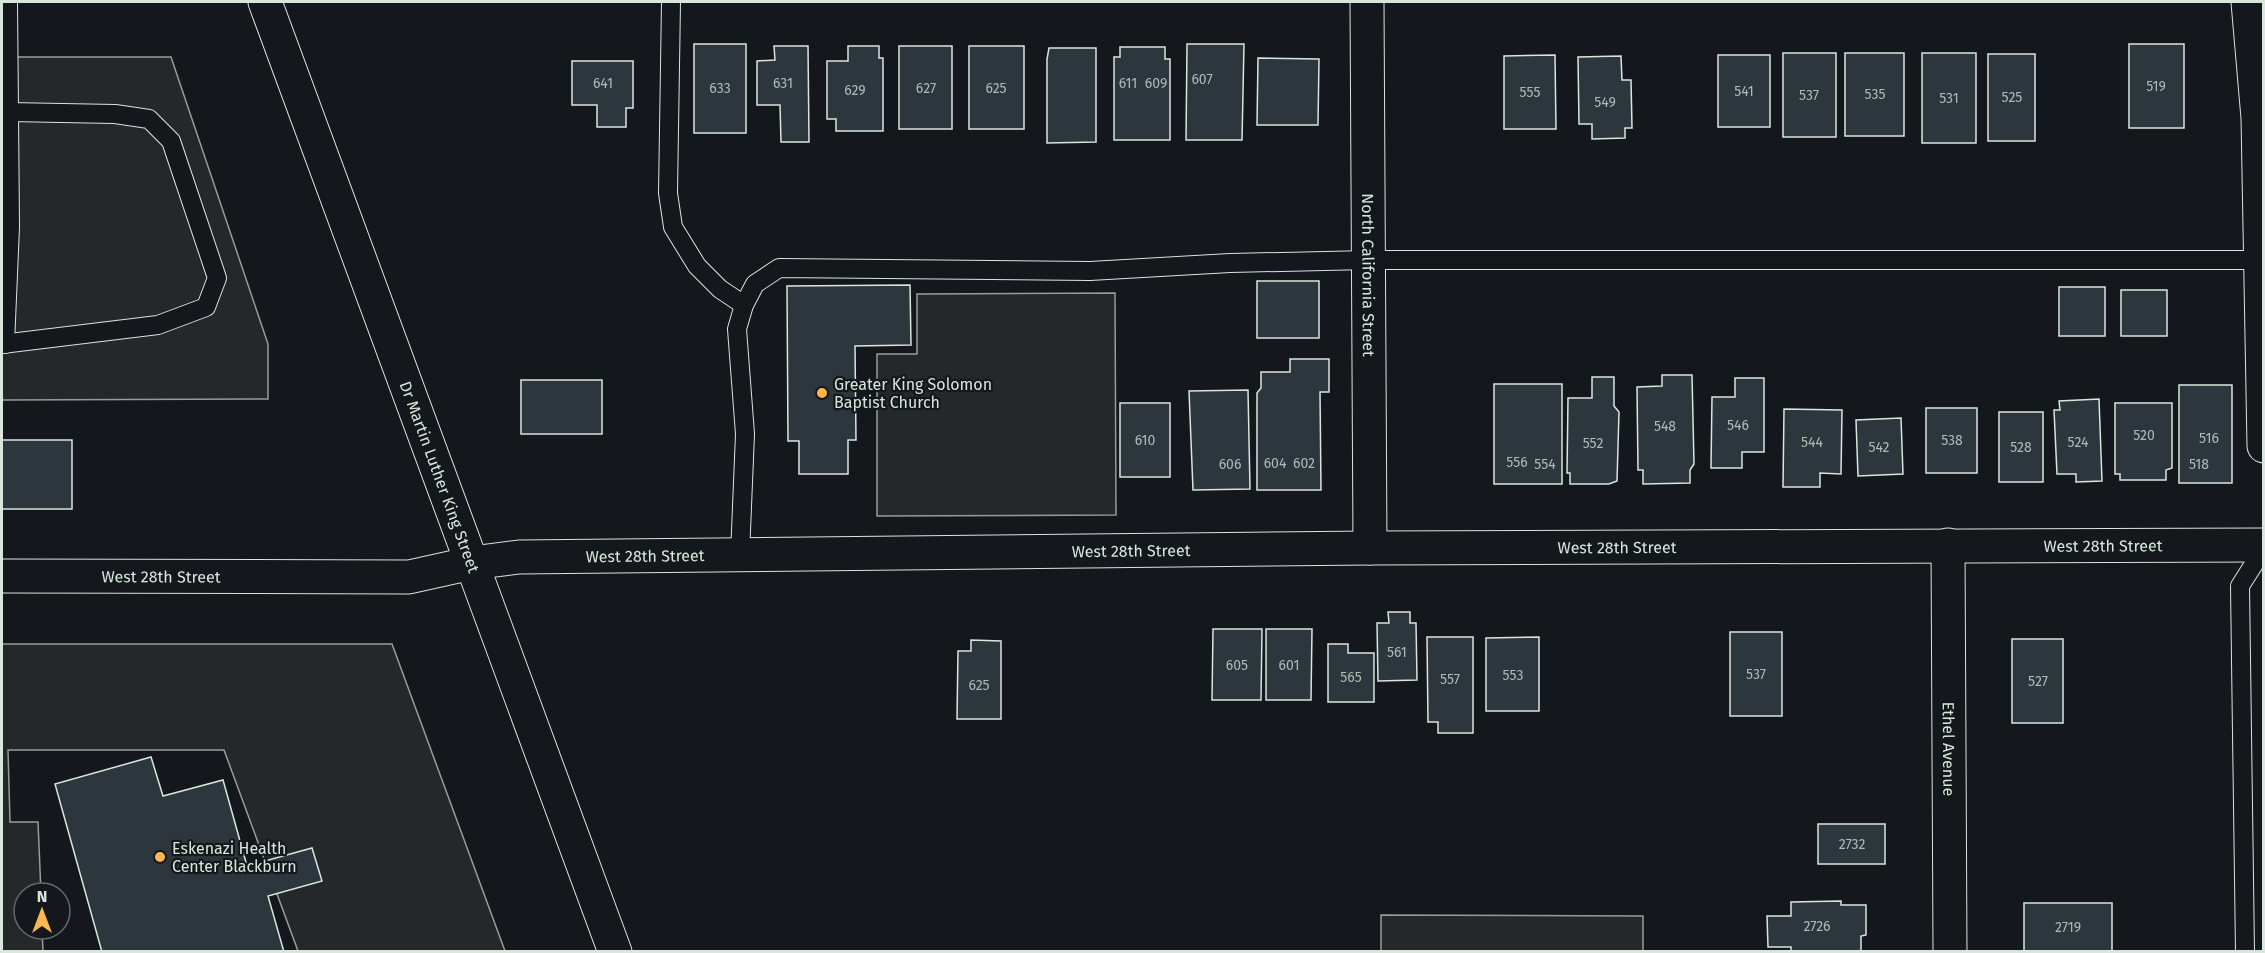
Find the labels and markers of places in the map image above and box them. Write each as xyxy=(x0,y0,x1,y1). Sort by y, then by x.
place label: Greater King Solomon Baptist Church xyxy=(834,375,992,412)
marker: Greater King Solomon Baptist Church xyxy=(815,386,829,400)
place label: Eskenazi Health Center Blackburn xyxy=(172,839,297,876)
marker: Eskenazi Health Center Blackburn xyxy=(153,850,167,864)

